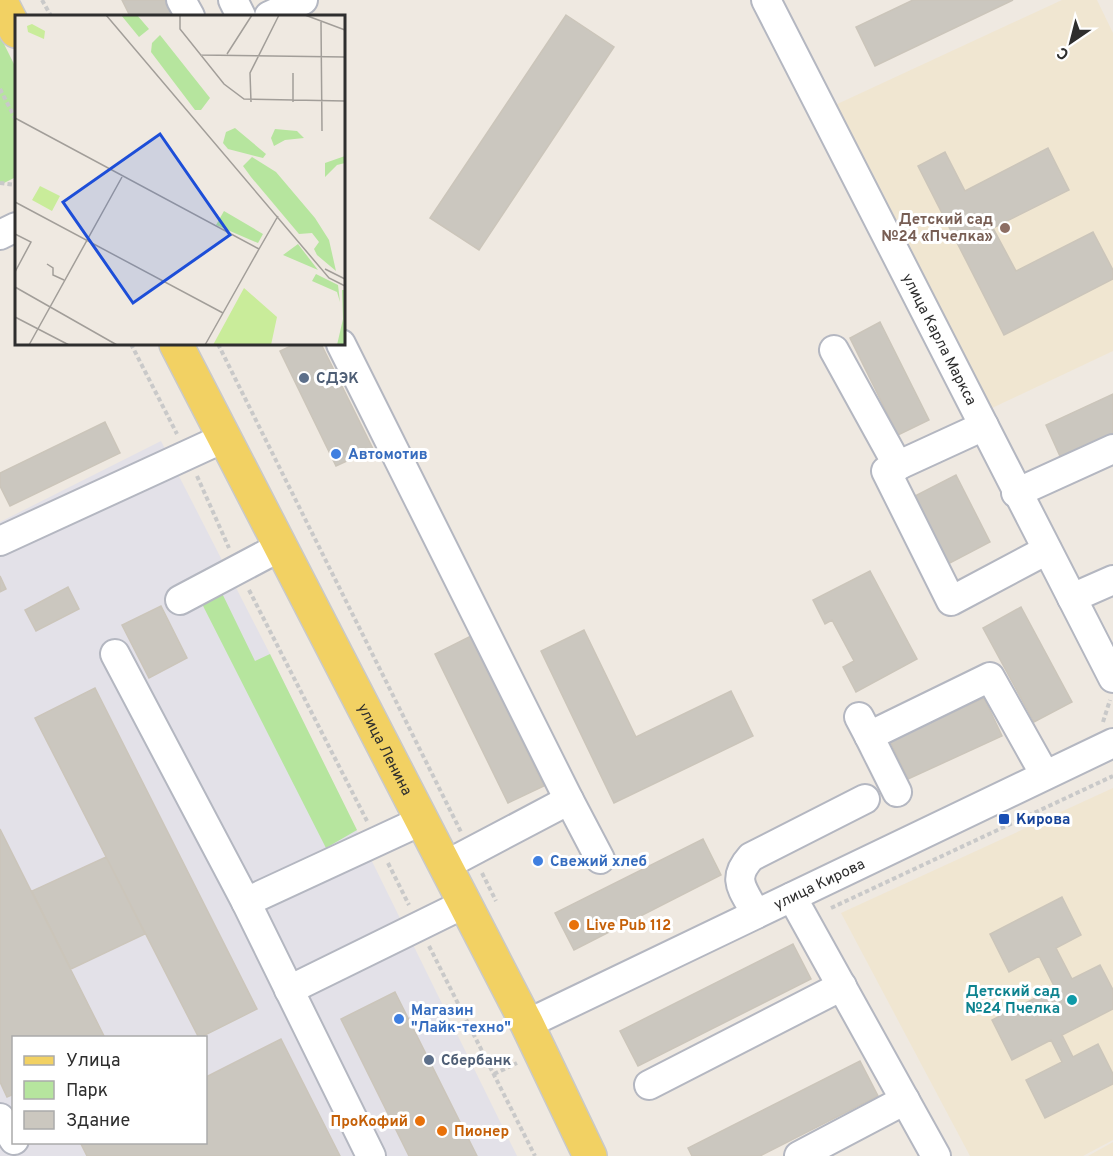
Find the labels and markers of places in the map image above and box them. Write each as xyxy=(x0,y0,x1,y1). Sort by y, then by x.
place label: Детский сад №24 «Пчелка» xyxy=(881,211,993,247)
marker: Детский сад №24 «Пчелка» xyxy=(998,221,1012,235)
place label: СДЭК xyxy=(316,370,359,389)
marker: СДЭК xyxy=(297,371,311,385)
place label: Автомотив xyxy=(348,446,428,465)
marker: Автомотив xyxy=(329,447,343,461)
place label: Кирова xyxy=(1016,811,1070,830)
marker: Кирова xyxy=(997,812,1011,826)
place label: Свежий хлеб xyxy=(550,853,647,872)
marker: Свежий хлеб xyxy=(531,854,545,868)
place label: Live Pub 112 xyxy=(586,917,671,936)
marker: Live Pub 112 xyxy=(567,918,581,932)
place label: Детский сад №24 Пчелка xyxy=(965,983,1060,1019)
marker: Детский сад №24 Пчелка xyxy=(1065,993,1079,1007)
place label: Магазин "Лайк-техно" xyxy=(411,1002,511,1038)
marker: Магазин "Лайк-техно" xyxy=(392,1012,406,1026)
place label: Сбербанк xyxy=(441,1052,512,1071)
marker: Сбербанк xyxy=(422,1053,436,1067)
place label: ПроКофий xyxy=(330,1113,408,1132)
marker: ПроКофий xyxy=(413,1114,427,1128)
place label: Пионер xyxy=(454,1123,509,1142)
marker: Пионер xyxy=(435,1124,449,1138)

